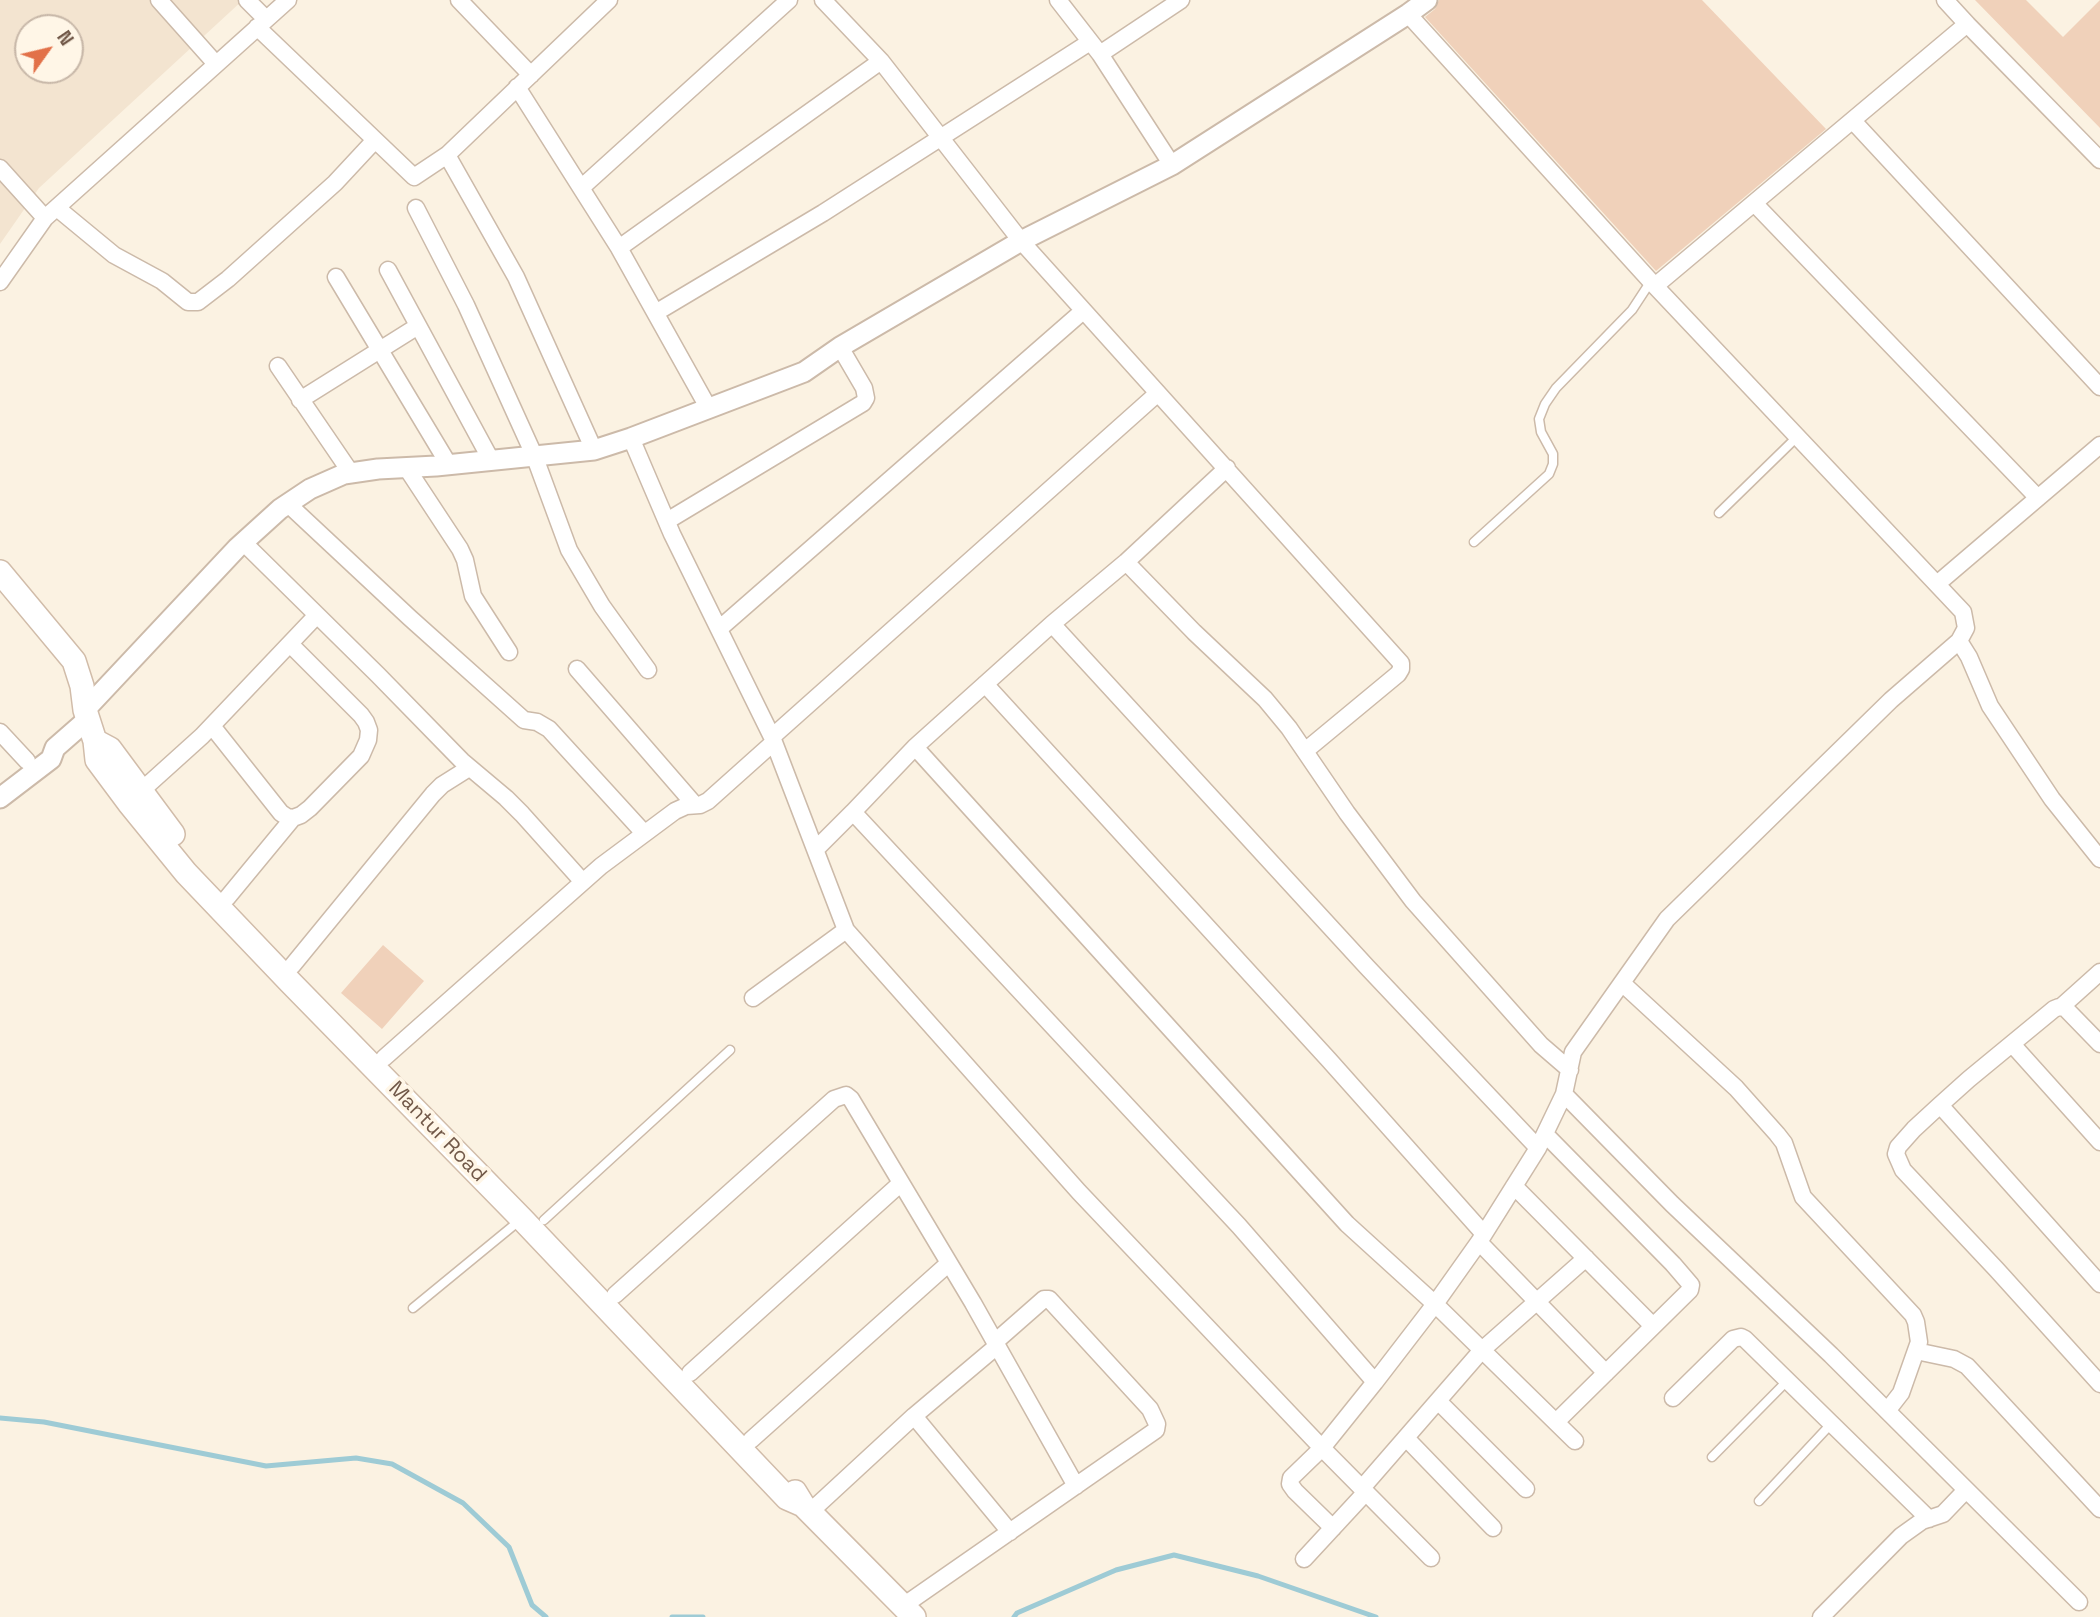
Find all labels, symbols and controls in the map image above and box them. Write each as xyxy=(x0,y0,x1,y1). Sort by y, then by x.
north arrow xyxy=(14,14,84,84)
text: N xyxy=(51,26,79,50)
street label: Mantur Road xyxy=(383,1076,491,1188)

